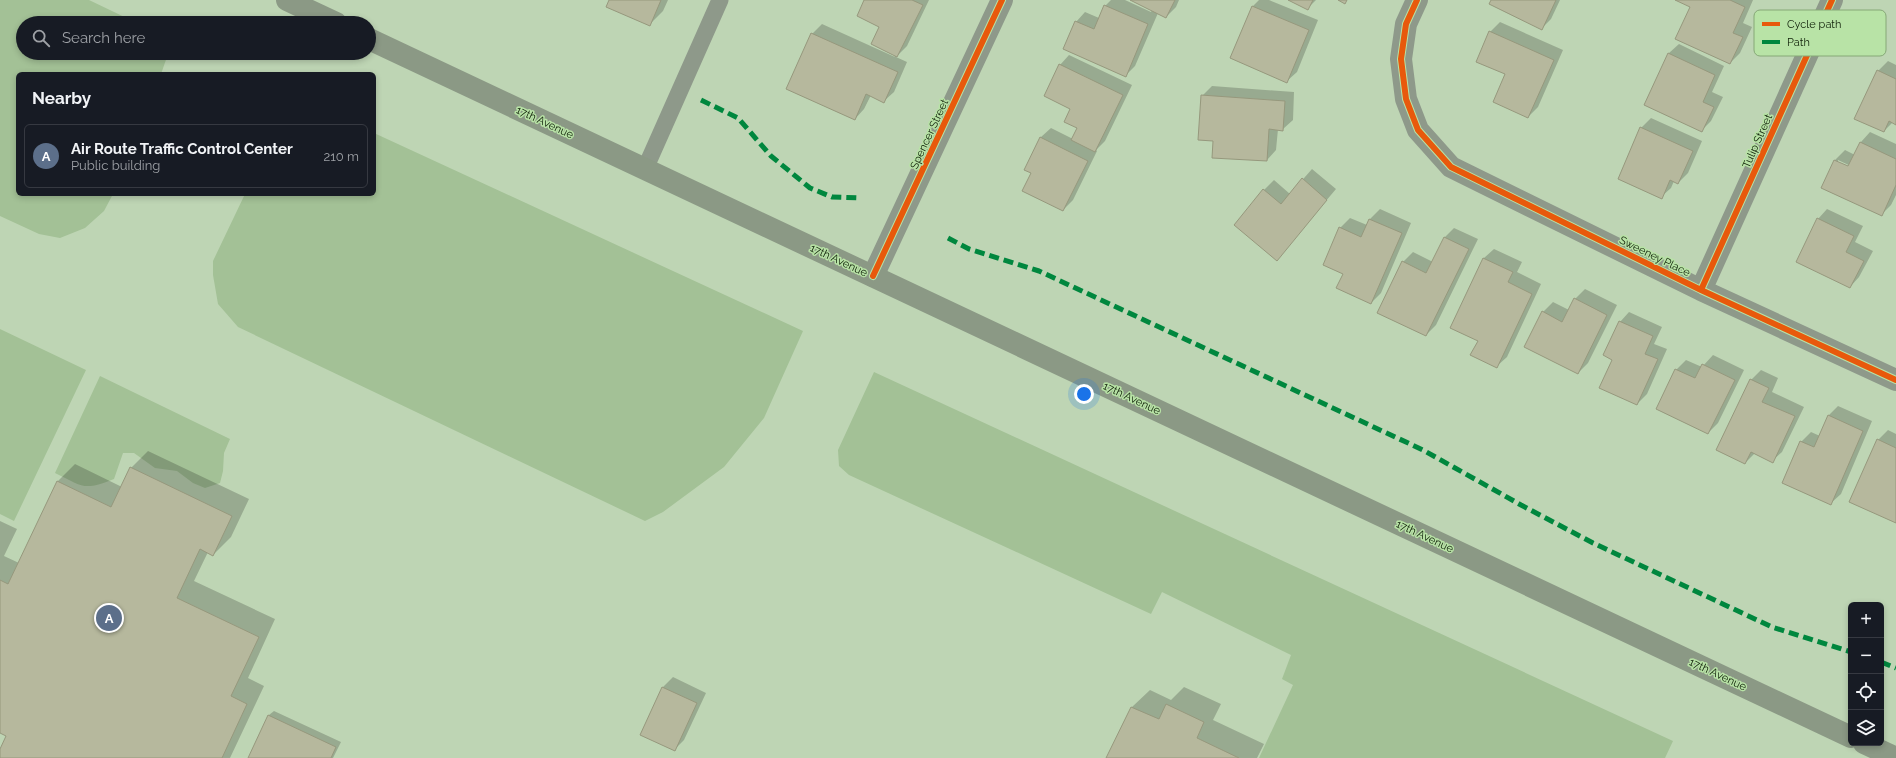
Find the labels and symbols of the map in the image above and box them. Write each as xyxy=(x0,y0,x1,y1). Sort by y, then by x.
legend xyxy=(1754,10,1886,56)
text: Cycle path xyxy=(1787,18,1841,31)
text: Path xyxy=(1787,36,1810,49)
street label: Spencer Street xyxy=(908,97,951,171)
street label: 17th Avenue xyxy=(514,104,576,142)
street label: Tulip Street xyxy=(1740,112,1775,170)
street label: Sweeney Place xyxy=(1617,234,1693,280)
street label: 17th Avenue xyxy=(808,242,870,280)
street label: 17th Avenue xyxy=(1101,380,1163,418)
your location xyxy=(1074,384,1094,404)
street label: 17th Avenue xyxy=(1394,518,1456,556)
pin: A xyxy=(96,603,122,633)
street label: 17th Avenue xyxy=(1687,656,1749,694)

